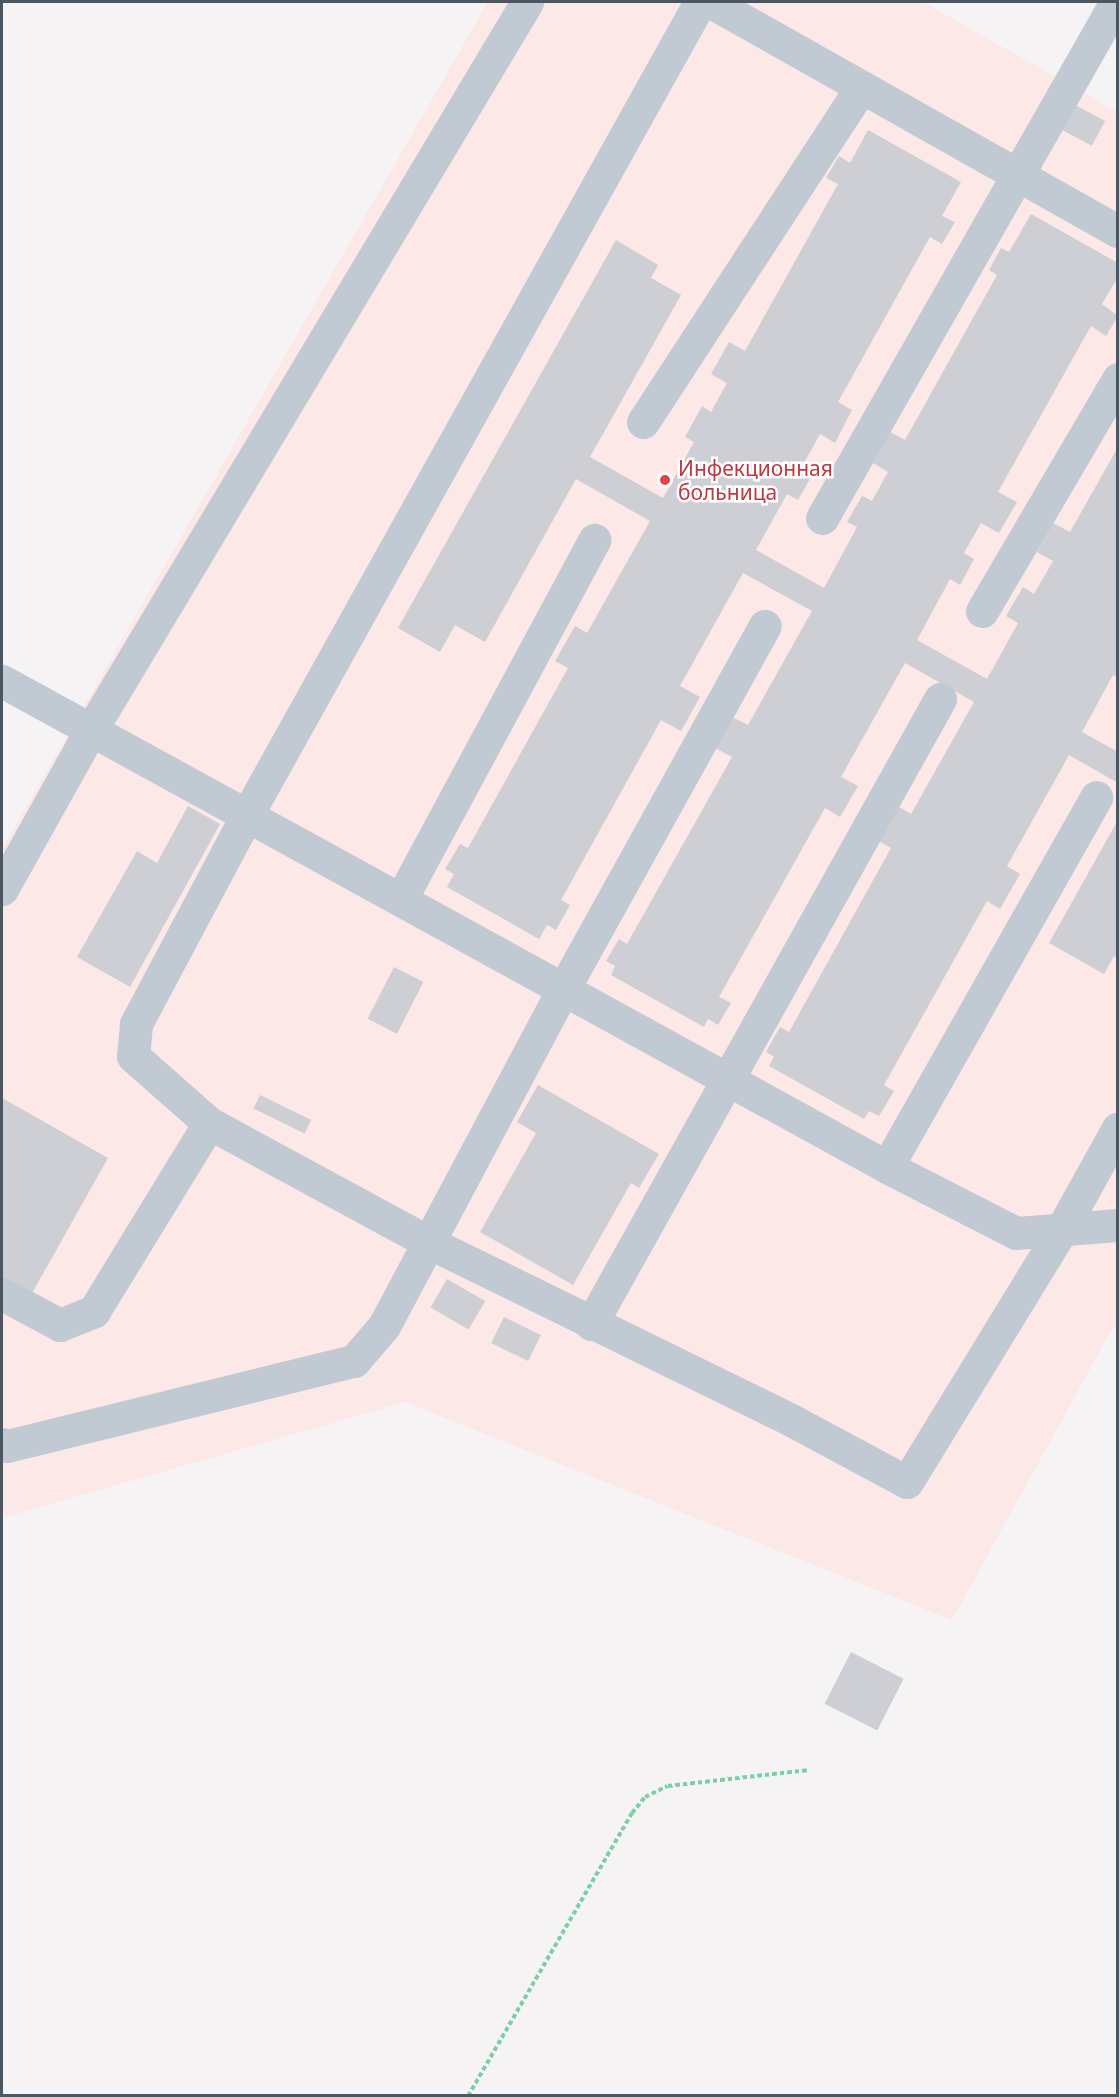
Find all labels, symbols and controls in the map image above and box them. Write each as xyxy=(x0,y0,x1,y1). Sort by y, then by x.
place label: Инфекционная больница xyxy=(678,455,833,505)
marker: Инфекционная больница xyxy=(656,471,674,489)

